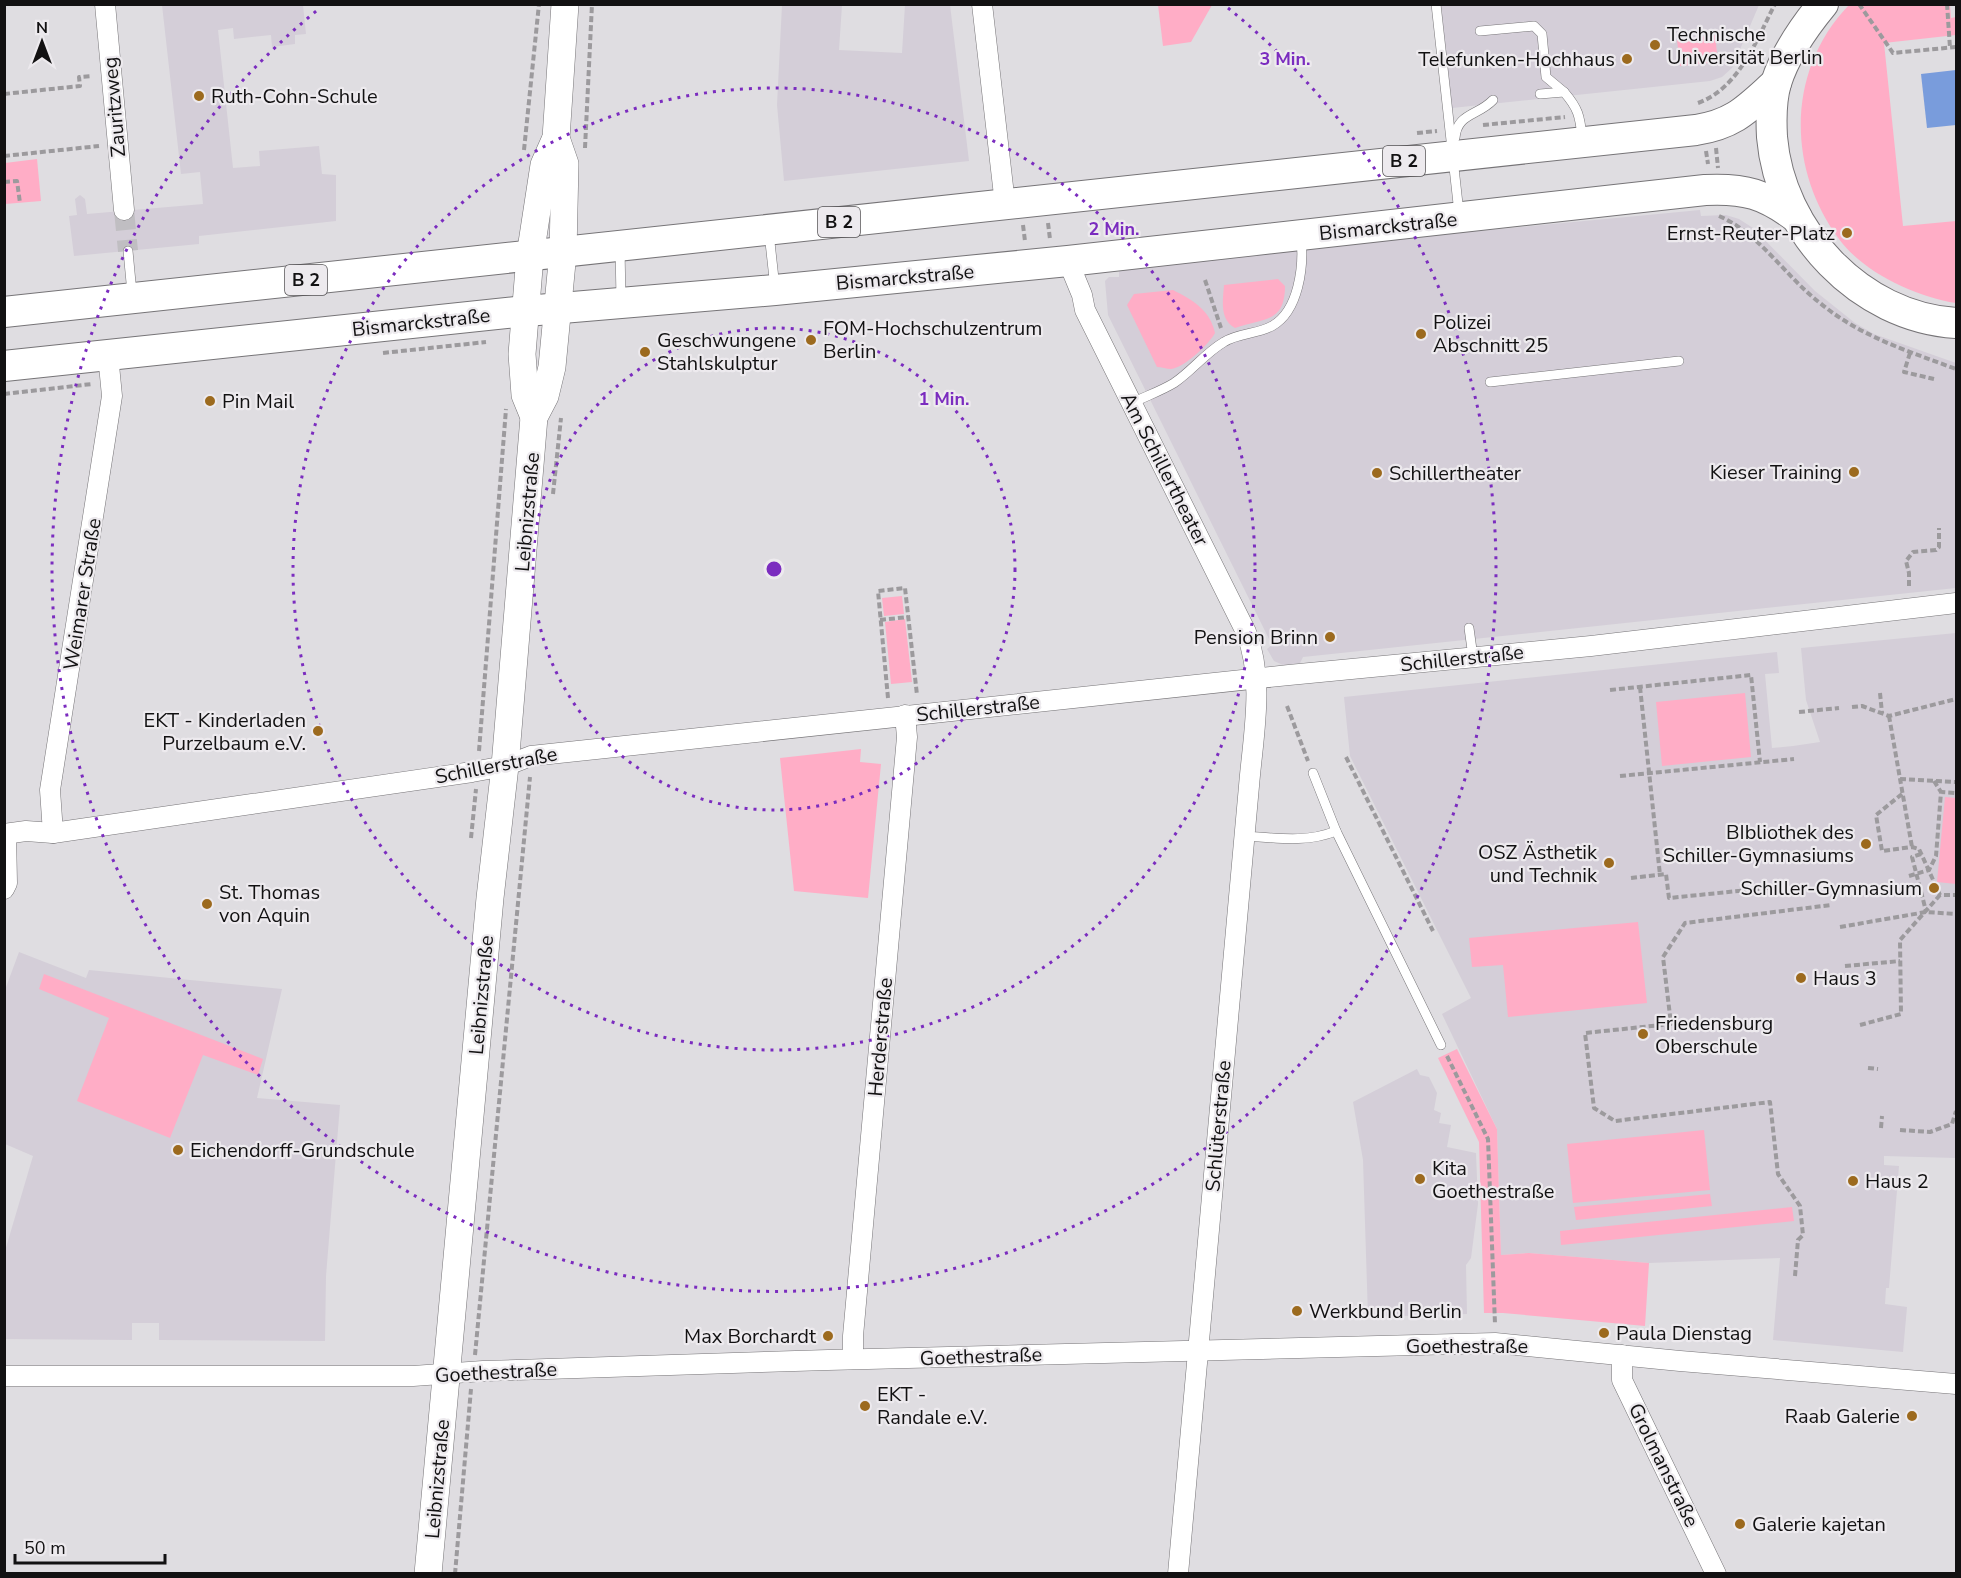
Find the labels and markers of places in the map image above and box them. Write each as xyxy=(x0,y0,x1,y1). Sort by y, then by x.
place label: Technische Universität Berlin xyxy=(1667,21,1823,71)
marker: Technische Universität Berlin xyxy=(1648,38,1662,52)
place label: Telefunken-Hochhaus xyxy=(1418,46,1615,73)
marker: Telefunken-Hochhaus xyxy=(1620,52,1634,66)
place label: Ruth-Cohn-Schule xyxy=(211,83,378,110)
marker: Ruth-Cohn-Schule xyxy=(192,89,206,103)
place label: Ernst-Reuter-Platz xyxy=(1667,220,1835,247)
marker: Ernst-Reuter-Platz xyxy=(1840,226,1854,240)
place label: Polizei Abschnitt 25 xyxy=(1433,309,1548,359)
place label: FOM-Hochschulzentrum Berlin xyxy=(823,315,1042,365)
place label: Geschwungene Stahlskulptur xyxy=(657,327,796,377)
marker: Polizei Abschnitt 25 xyxy=(1414,327,1428,341)
marker: FOM-Hochschulzentrum Berlin xyxy=(804,333,818,347)
marker: Geschwungene Stahlskulptur xyxy=(638,345,652,359)
place label: Pin Mail xyxy=(222,388,294,415)
marker: Pin Mail xyxy=(203,394,217,408)
place label: Kieser Training xyxy=(1710,459,1842,486)
place label: Schillertheater xyxy=(1389,460,1521,487)
marker: Kieser Training xyxy=(1847,465,1861,479)
marker: Schillertheater xyxy=(1370,466,1384,480)
centre of rings xyxy=(764,559,784,579)
place label: Pension Brinn xyxy=(1194,624,1318,651)
marker: Pension Brinn xyxy=(1323,630,1337,644)
place label: EKT - Kinderladen Purzelbaum e.V. xyxy=(144,707,306,757)
marker: EKT - Kinderladen Purzelbaum e.V. xyxy=(311,724,325,738)
place label: BIbliothek des Schiller-Gymnasiums xyxy=(1663,819,1854,869)
marker: BIbliothek des Schiller-Gymnasiums xyxy=(1859,837,1873,851)
place label: OSZ Ästhetik und Technik xyxy=(1478,839,1598,889)
marker: OSZ Ästhetik und Technik xyxy=(1602,856,1616,870)
place label: Schiller-Gymnasium xyxy=(1740,875,1922,902)
place label: St. Thomas von Aquin xyxy=(219,879,320,929)
marker: Schiller-Gymnasium xyxy=(1927,881,1941,895)
marker: St. Thomas von Aquin xyxy=(200,897,214,911)
place label: Haus 3 xyxy=(1813,965,1877,992)
marker: Haus 3 xyxy=(1794,971,1808,985)
place label: Friedensburg Oberschule xyxy=(1655,1010,1773,1060)
marker: Friedensburg Oberschule xyxy=(1636,1027,1650,1041)
place label: Eichendorff-Grundschule xyxy=(190,1137,415,1164)
marker: Eichendorff-Grundschule xyxy=(171,1143,185,1157)
place label: Kita Goethestraße xyxy=(1432,1155,1554,1205)
place label: Haus 2 xyxy=(1865,1168,1929,1195)
marker: Kita Goethestraße xyxy=(1413,1172,1427,1186)
marker: Haus 2 xyxy=(1846,1174,1860,1188)
place label: Werkbund Berlin xyxy=(1309,1298,1462,1325)
marker: Werkbund Berlin xyxy=(1290,1304,1304,1318)
place label: Paula Dienstag xyxy=(1616,1320,1752,1347)
place label: Max Borchardt xyxy=(684,1323,817,1350)
marker: Paula Dienstag xyxy=(1597,1326,1611,1340)
marker: Max Borchardt xyxy=(821,1329,835,1343)
place label: EKT - Randale e.V. xyxy=(877,1381,988,1431)
marker: EKT - Randale e.V. xyxy=(858,1399,872,1413)
place label: Raab Galerie xyxy=(1785,1403,1900,1430)
marker: Raab Galerie xyxy=(1905,1409,1919,1423)
place label: Galerie kajetan xyxy=(1752,1511,1886,1538)
marker: Galerie kajetan xyxy=(1733,1517,1747,1531)

